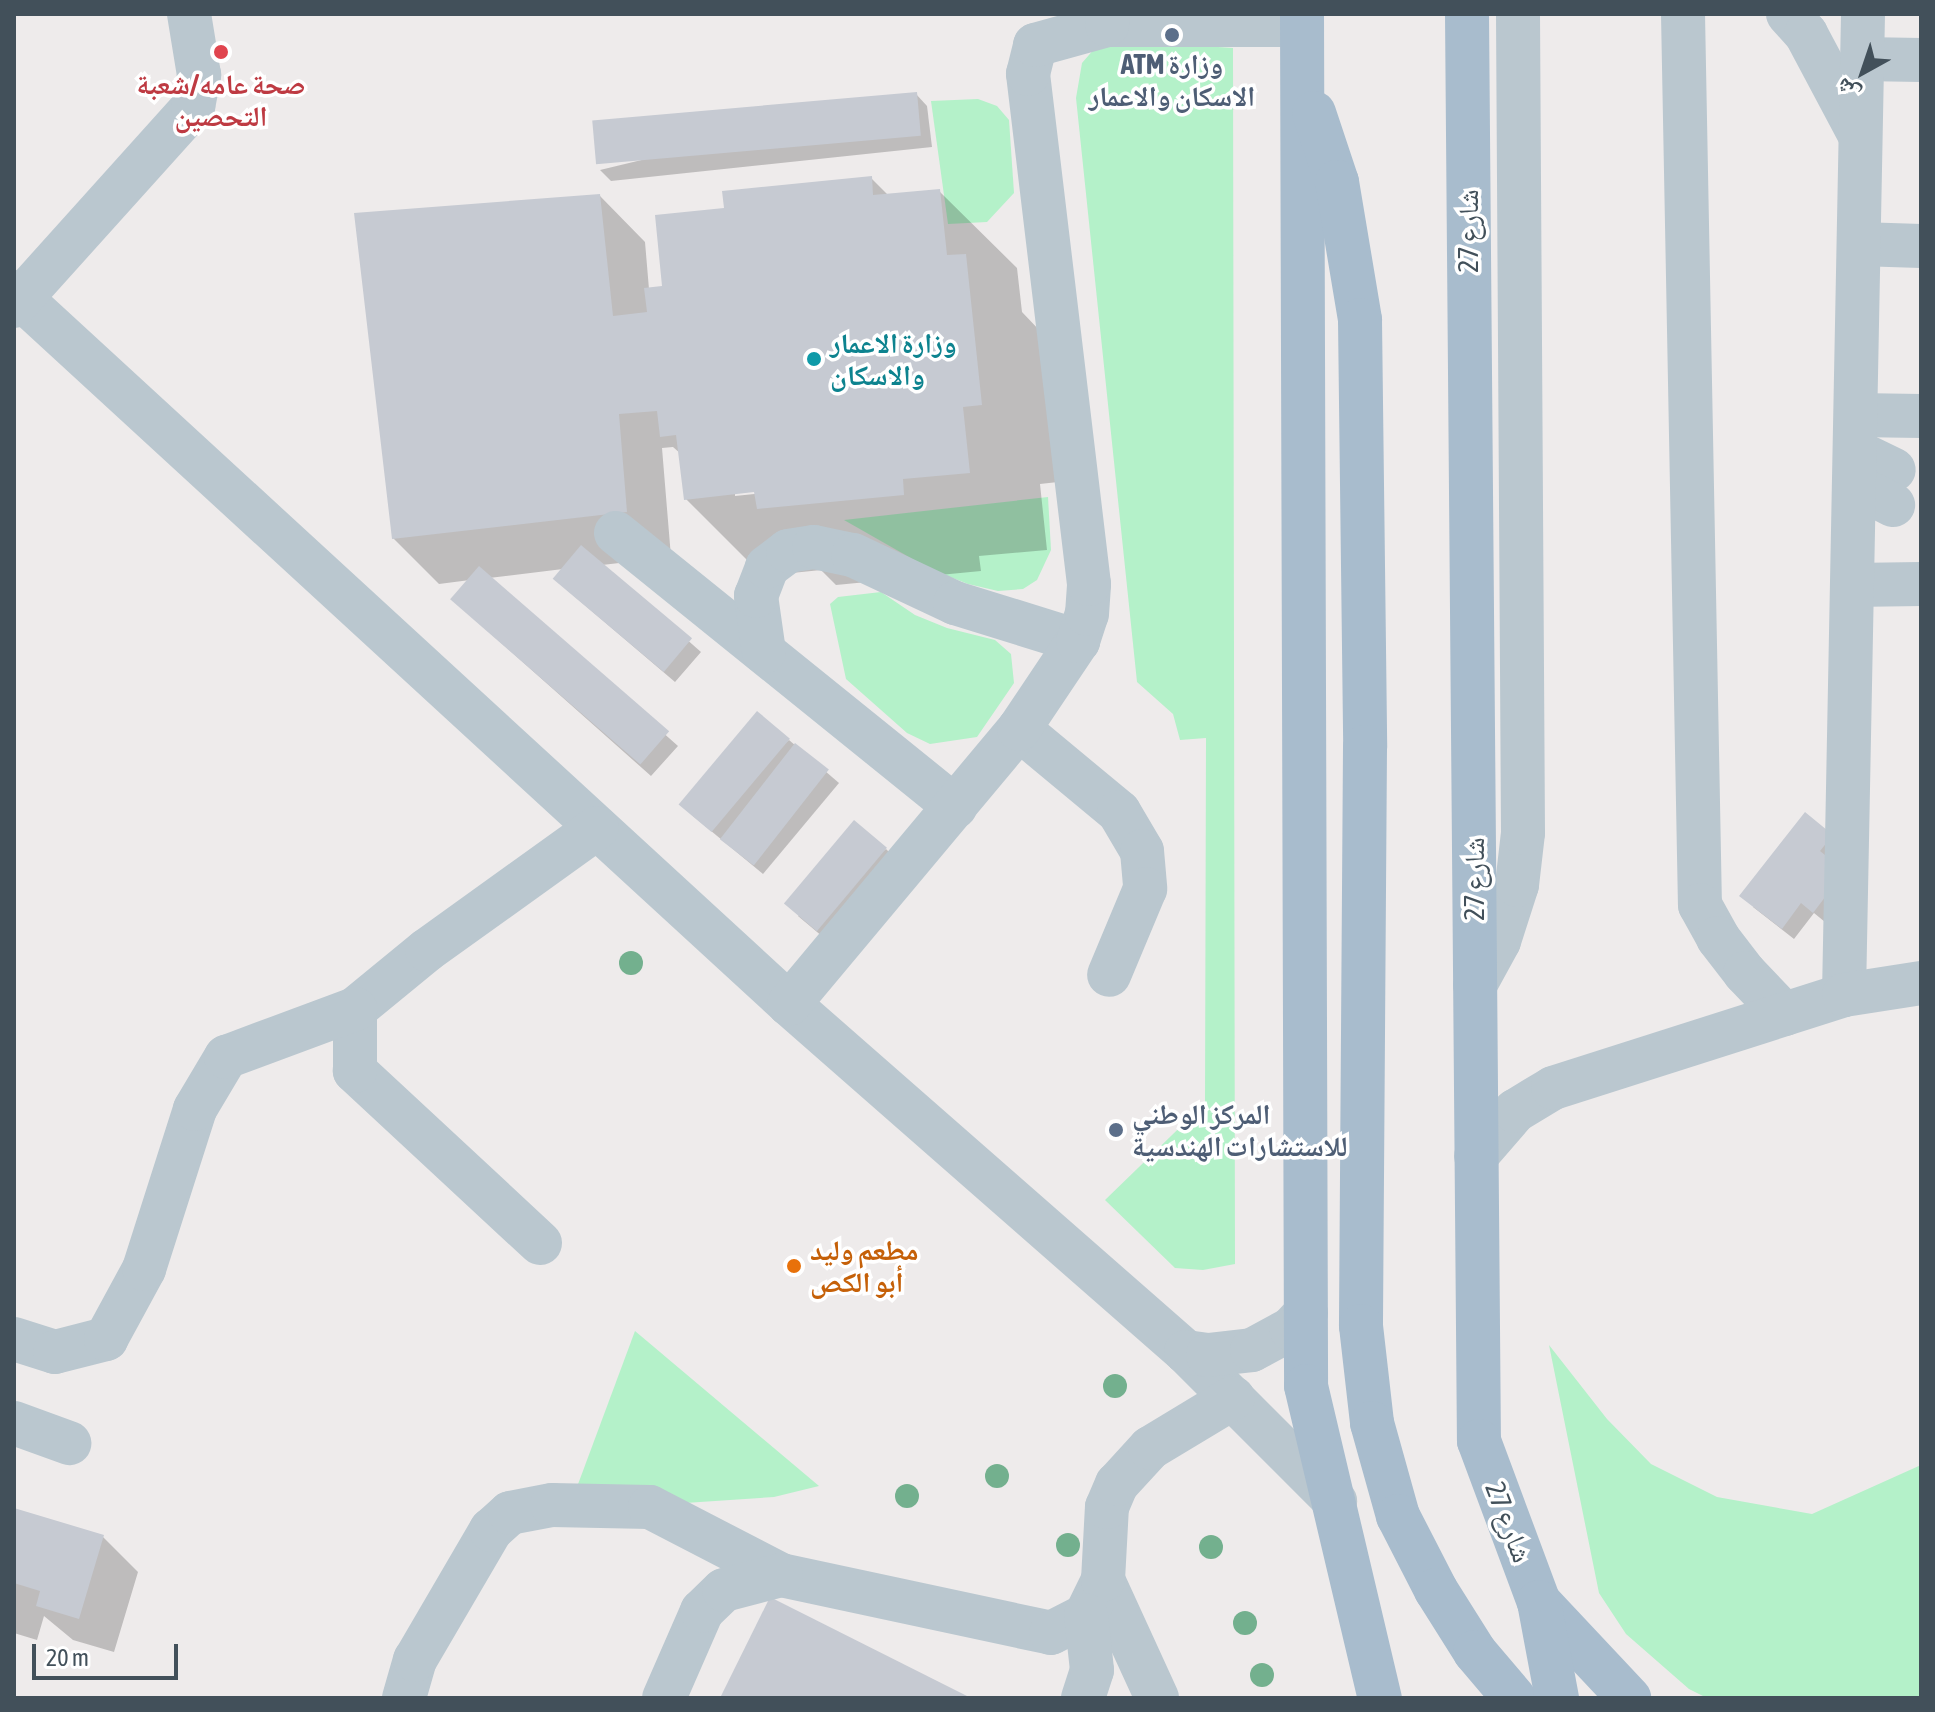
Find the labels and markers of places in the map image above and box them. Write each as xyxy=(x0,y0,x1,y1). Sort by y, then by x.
marker: ATM وزارة الاسكان والاعمار xyxy=(1163,26,1181,44)
marker: صحة عامه/شعبة التحصين xyxy=(210,41,232,63)
place label: ATM وزارة الاسكان والاعمار xyxy=(1089,47,1255,113)
place label: صحة عامه/شعبة التحصين xyxy=(136,67,306,133)
place label: وزارة الاعمار والاسكان xyxy=(830,326,957,392)
marker: وزارة الاعمار والاسكان xyxy=(805,350,823,368)
place label: المركز الوطني للاستشارات الهندسية xyxy=(1132,1097,1348,1163)
marker: المركز الوطني للاستشارات الهندسية xyxy=(1107,1121,1125,1139)
place label: مطعم وليد أبو الكص xyxy=(810,1233,919,1299)
marker: مطعم وليد أبو الكص xyxy=(785,1257,803,1275)

